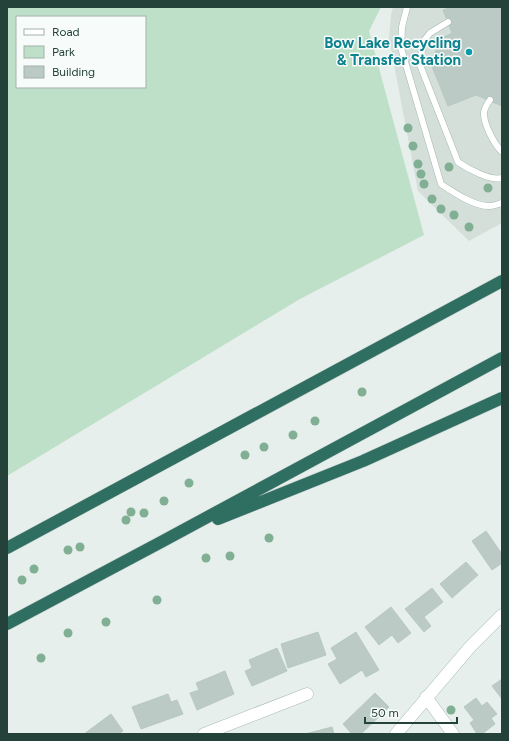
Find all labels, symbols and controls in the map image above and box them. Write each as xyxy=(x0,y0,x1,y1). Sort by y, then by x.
legend xyxy=(16,16,146,88)
text: Road xyxy=(52,25,80,39)
place label: Bow Lake Recycling & Transfer Station xyxy=(324,34,461,69)
text: Park xyxy=(52,45,75,59)
marker: Bow Lake Recycling & Transfer Station xyxy=(464,47,474,57)
text: Building xyxy=(52,65,95,79)
scale bar xyxy=(365,699,457,725)
text: 50 m xyxy=(371,706,399,720)

